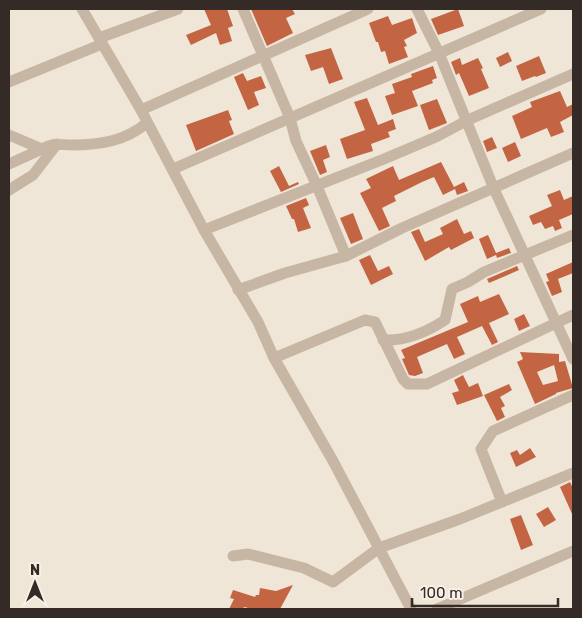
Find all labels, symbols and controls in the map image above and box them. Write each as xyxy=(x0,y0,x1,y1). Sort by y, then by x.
north arrow xyxy=(10,558,60,608)
text: N xyxy=(30,562,40,579)
scale bar xyxy=(412,576,558,608)
text: 100 m xyxy=(420,584,462,602)

